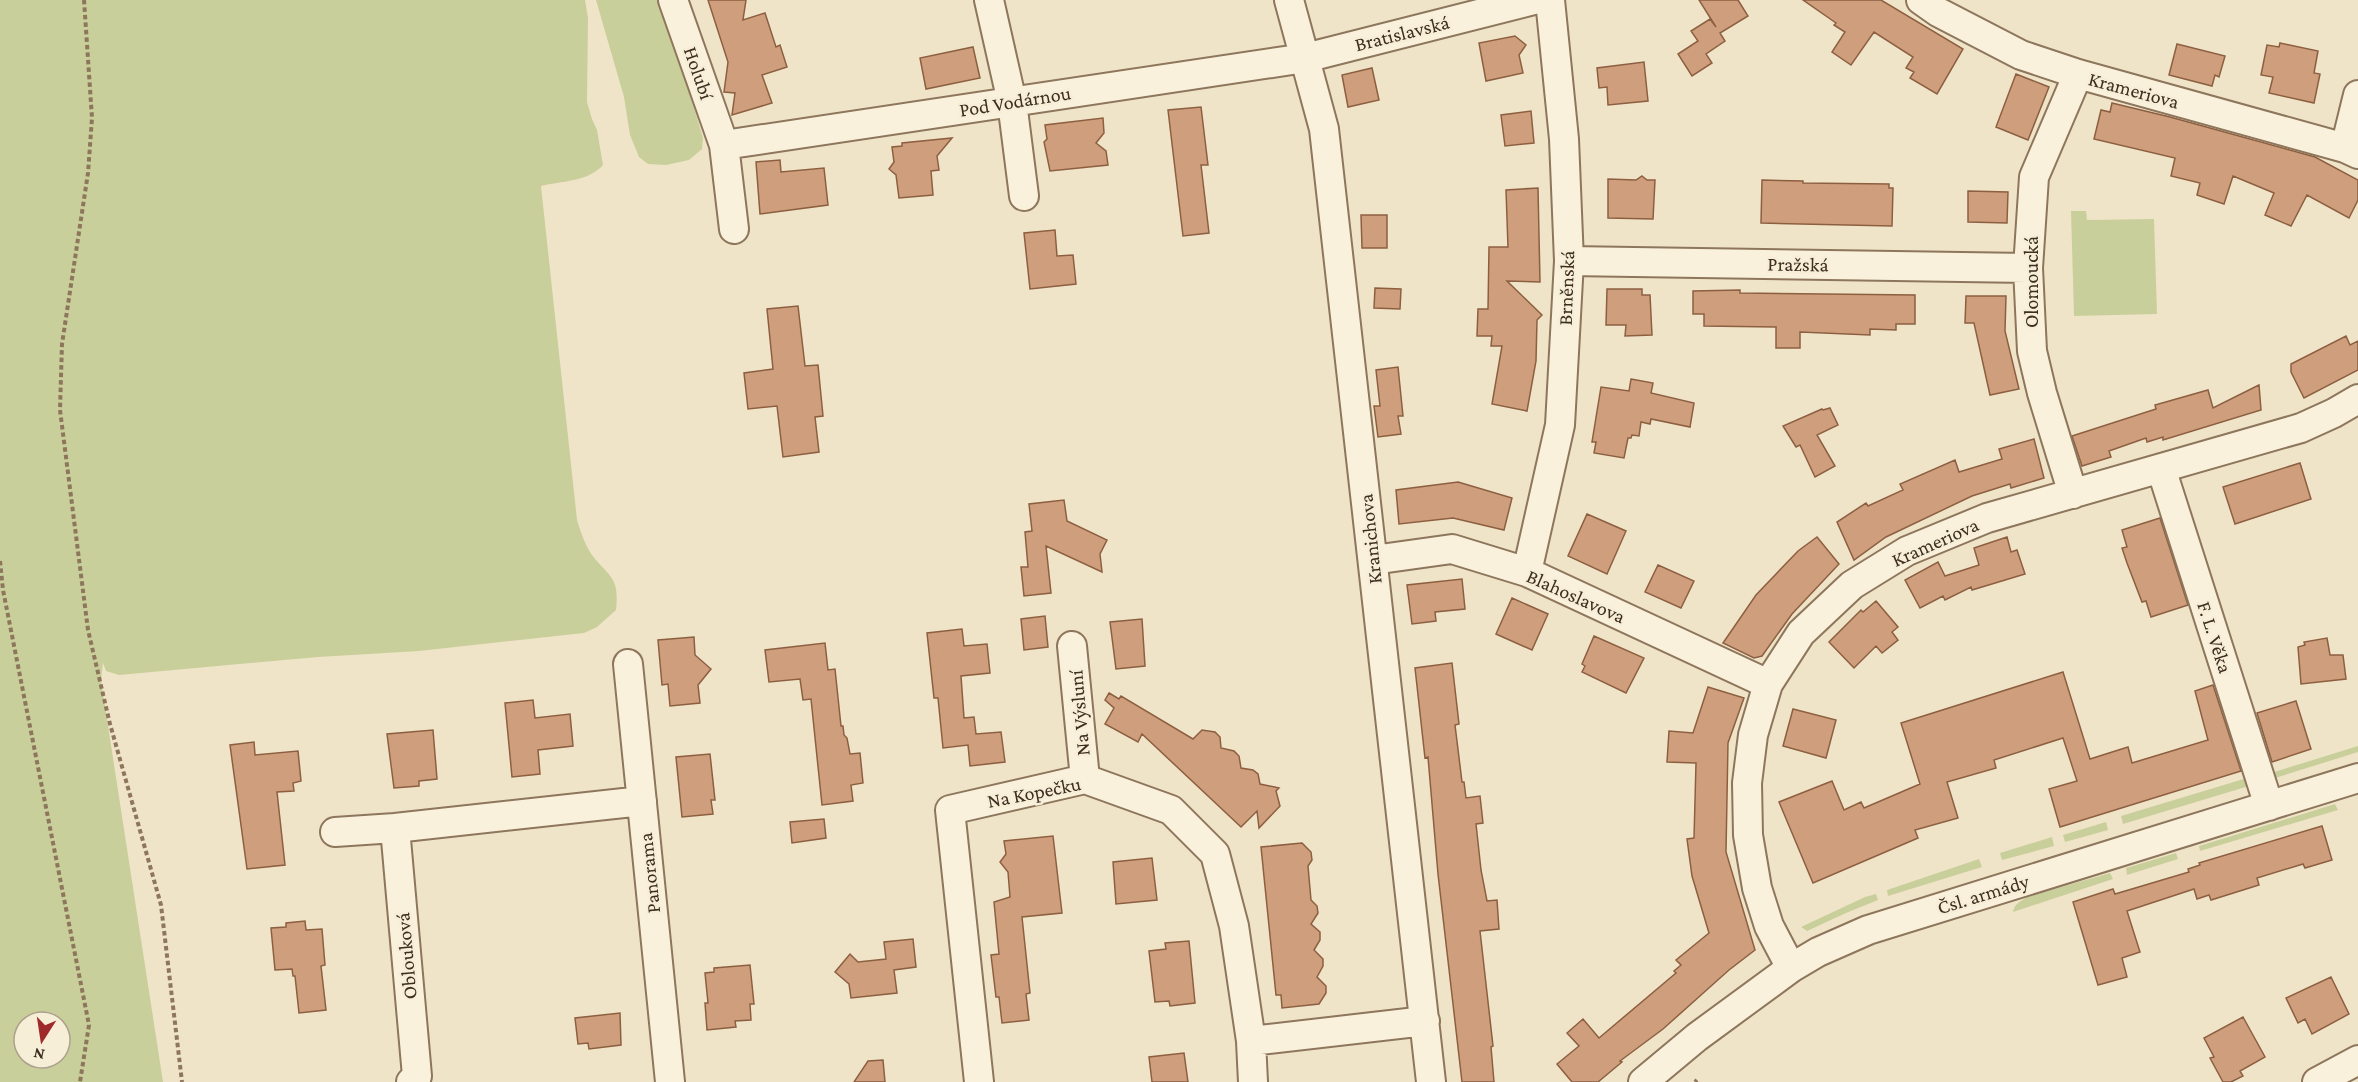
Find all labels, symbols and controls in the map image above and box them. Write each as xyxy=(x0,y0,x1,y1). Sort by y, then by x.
street label: Bratislavská xyxy=(1352,11,1452,55)
street label: Holubí xyxy=(680,44,719,103)
street label: Krameriova xyxy=(2086,67,2182,113)
street label: Pod Vodárnou xyxy=(958,81,1073,121)
street label: Olomoucká xyxy=(2020,236,2042,328)
street label: Brněnská xyxy=(1554,250,1578,326)
street label: Pražská xyxy=(1767,252,1829,276)
street label: Kranichova xyxy=(1354,493,1386,585)
street label: Krameriova xyxy=(1888,513,1982,571)
street label: Blahoslavova xyxy=(1523,564,1629,628)
street label: F. L. Věka xyxy=(2193,598,2237,676)
street label: Na Výsluní xyxy=(1064,668,1095,757)
street label: Na Kopečku xyxy=(985,772,1083,813)
street label: Panorama xyxy=(634,832,664,914)
street label: Čsl. armády xyxy=(1935,869,2033,919)
street label: Oblouková xyxy=(391,912,421,1000)
north arrow xyxy=(12,1010,72,1070)
text: N xyxy=(32,1045,46,1064)

